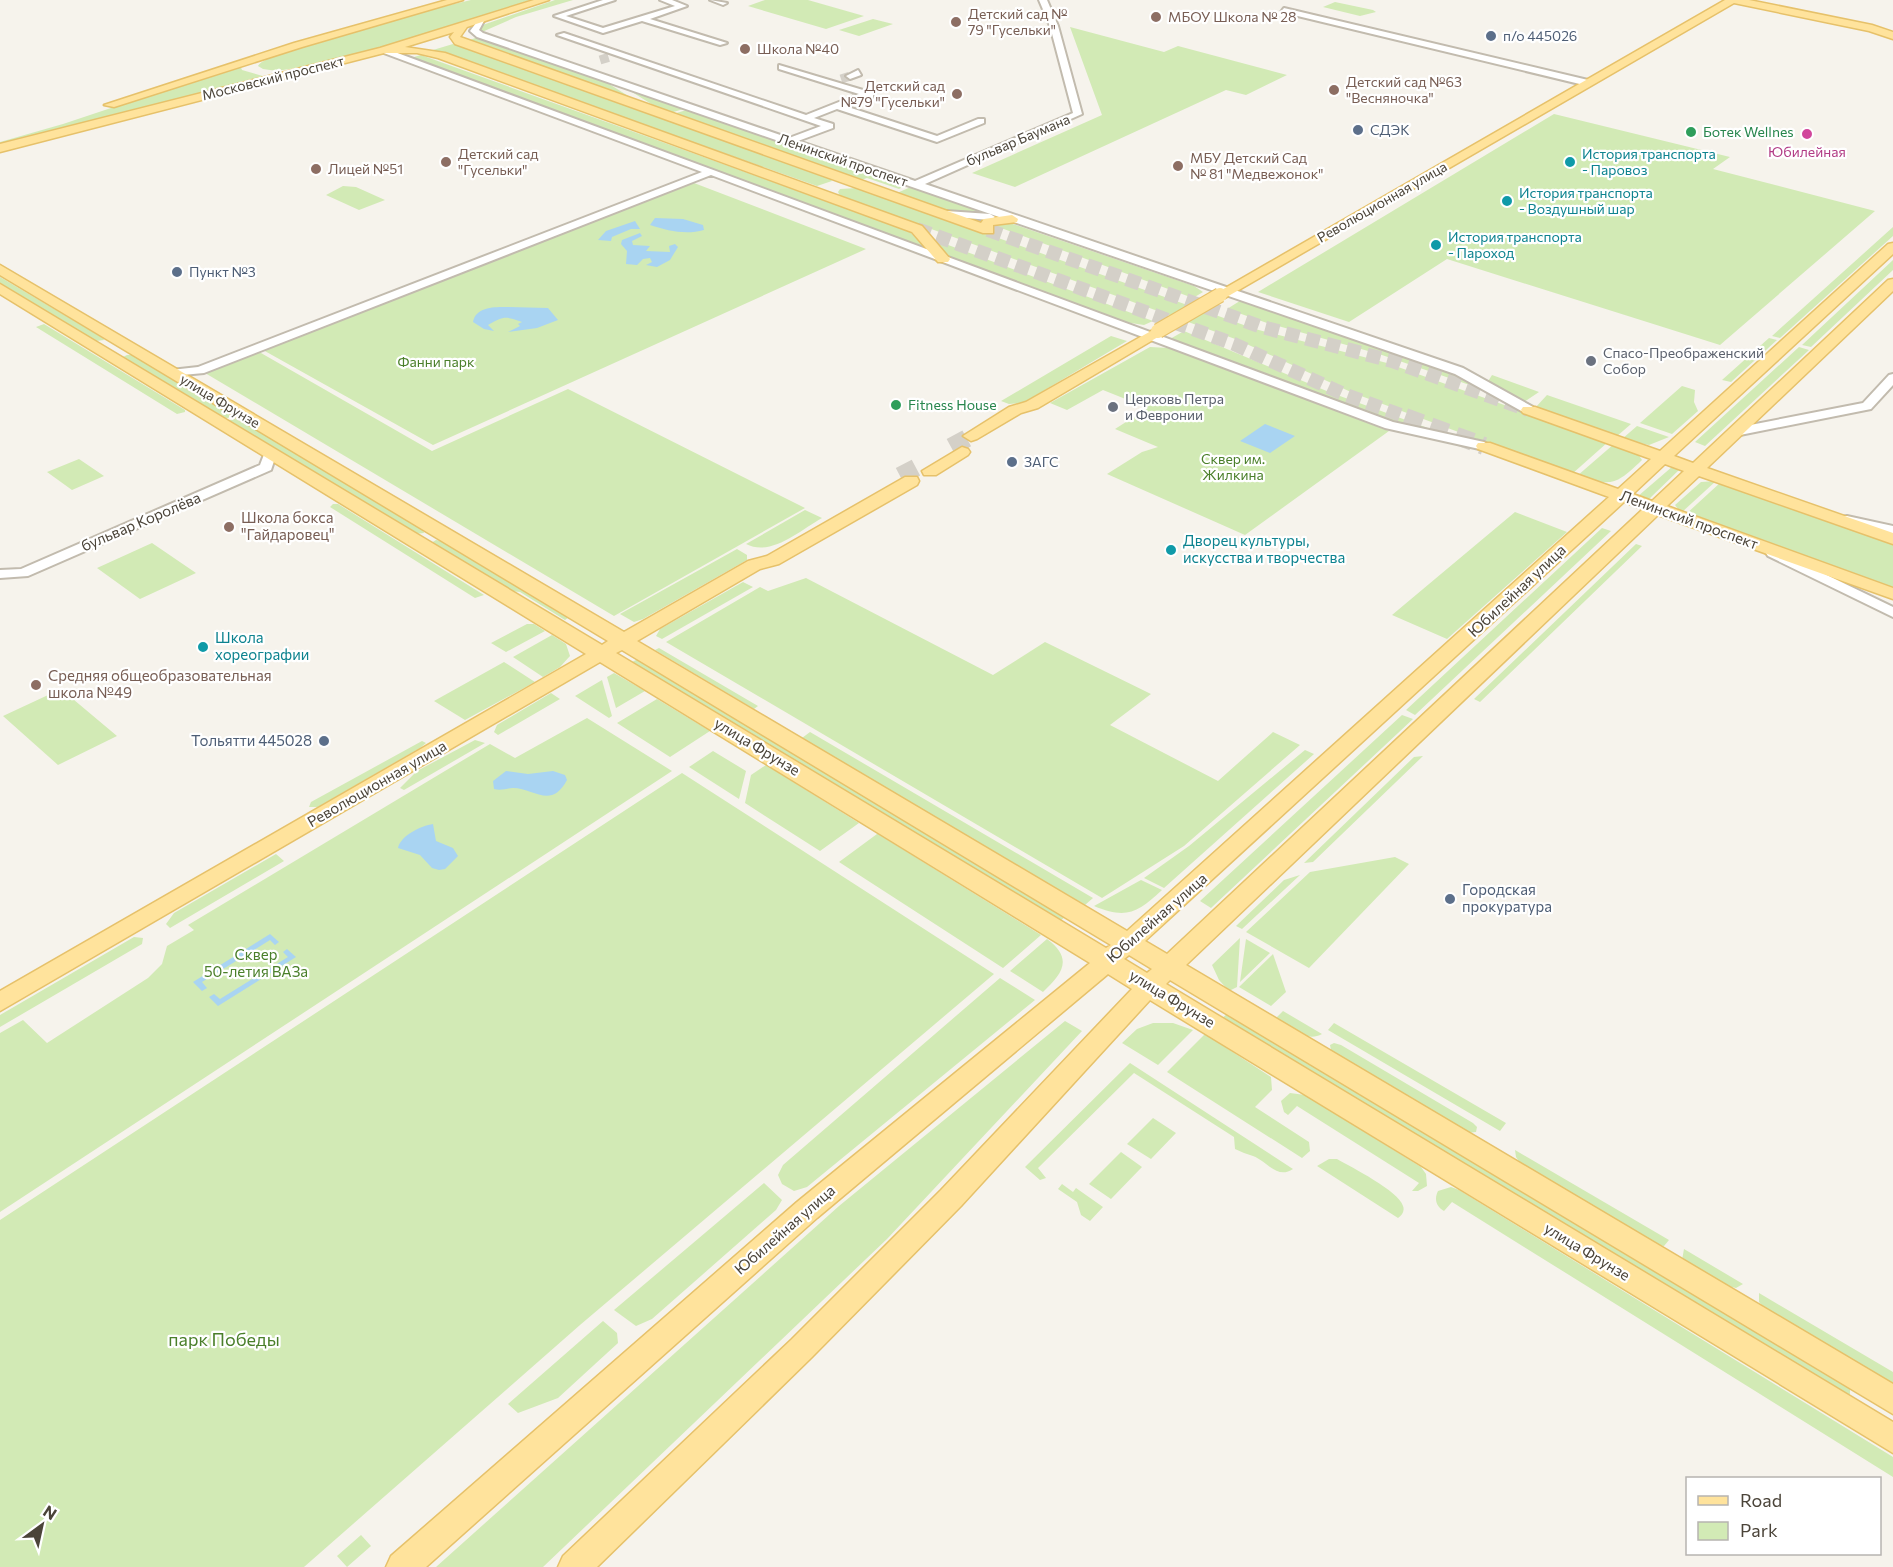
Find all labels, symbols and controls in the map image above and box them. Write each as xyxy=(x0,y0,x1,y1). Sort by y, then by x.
place label: Детский сад № 79 "Гусельки" xyxy=(968,5,1067,38)
place label: МБОУ Школа № 28 xyxy=(1168,8,1297,25)
marker: МБОУ Школа № 28 xyxy=(1149,10,1163,24)
marker: Детский сад № 79 "Гусельки" xyxy=(949,15,963,29)
place label: п/о 445026 xyxy=(1503,27,1577,44)
marker: п/о 445026 xyxy=(1484,29,1498,43)
place label: Школа №40 xyxy=(757,40,839,57)
marker: Школа №40 xyxy=(738,42,752,56)
street label: Московский проспект xyxy=(200,52,346,103)
place label: Детский сад №63 "Весняночка" xyxy=(1346,73,1462,106)
place label: Детский сад №79 "Гусельки" xyxy=(841,77,945,110)
marker: Детский сад №63 "Весняночка" xyxy=(1327,83,1341,97)
marker: Детский сад №79 "Гусельки" xyxy=(950,87,964,101)
street label: бульвар Баумана xyxy=(963,110,1072,169)
place label: СДЭК xyxy=(1370,121,1410,138)
marker: СДЭК xyxy=(1351,123,1365,137)
place label: Ботек Wellnes xyxy=(1703,123,1794,140)
marker: Ботек Wellnes xyxy=(1684,125,1698,139)
marker: Юбилейная xyxy=(1800,127,1814,141)
street label: Ленинский проспект xyxy=(776,129,911,190)
place label: Юбилейная xyxy=(1768,143,1846,160)
place label: Детский сад "Гусельки" xyxy=(458,145,538,178)
place label: История транспорта - Паровоз xyxy=(1582,145,1716,178)
place label: МБУ Детский Сад № 81 "Медвежонок" xyxy=(1190,149,1323,182)
marker: Детский сад "Гусельки" xyxy=(439,155,453,169)
marker: История транспорта - Паровоз xyxy=(1563,155,1577,169)
street label: Революционная улица xyxy=(1314,157,1450,246)
marker: МБУ Детский Сад № 81 "Медвежонок" xyxy=(1171,159,1185,173)
place label: Лицей №51 xyxy=(328,160,403,177)
marker: Лицей №51 xyxy=(309,162,323,176)
place label: История транспорта - Воздушный шар xyxy=(1519,184,1653,217)
marker: История транспорта - Воздушный шар xyxy=(1500,194,1514,208)
place label: История транспорта - Пароход xyxy=(1448,228,1582,261)
marker: История транспорта - Пароход xyxy=(1429,238,1443,252)
place label: Пункт №3 xyxy=(189,263,256,280)
marker: Пункт №3 xyxy=(170,265,184,279)
place label: Спасо-Преображенский Собор xyxy=(1603,344,1764,377)
park label: Фанни парк xyxy=(398,353,475,370)
marker: Спасо-Преображенский Собор xyxy=(1584,354,1598,368)
street label: улица Фрунзе xyxy=(177,370,263,431)
place label: Церковь Петра и Февронии xyxy=(1125,390,1224,423)
place label: Fitness House xyxy=(908,396,997,413)
marker: Fitness House xyxy=(889,398,903,412)
marker: Церковь Петра и Февронии xyxy=(1106,400,1120,414)
park label: Сквер им. Жилкина xyxy=(1201,450,1265,483)
place label: ЗАГС xyxy=(1024,453,1059,470)
marker: ЗАГС xyxy=(1005,455,1019,469)
street label: Ленинский проспект xyxy=(1618,486,1761,552)
street label: бульвар Королёва xyxy=(78,488,203,554)
place label: Школа бокса "Гайдаровец" xyxy=(241,508,335,543)
marker: Школа бокса "Гайдаровец" xyxy=(222,520,236,534)
place label: Дворец культуры, искусства и творчества xyxy=(1183,531,1345,566)
street label: Юбилейная улица xyxy=(1464,540,1569,640)
marker: Дворец культуры, искусства и творчества xyxy=(1164,543,1178,557)
place label: Школа хореографии xyxy=(215,628,309,663)
marker: Школа хореографии xyxy=(196,640,210,654)
place label: Средняя общеобразовательная школа №49 xyxy=(48,666,272,701)
marker: Средняя общеобразовательная школа №49 xyxy=(29,678,43,692)
street label: улица Фрунзе xyxy=(711,714,804,779)
place label: Тольятти 445028 xyxy=(191,731,312,749)
marker: Тольятти 445028 xyxy=(317,734,331,748)
street label: Революционная улица xyxy=(304,736,449,830)
street label: Юбилейная улица xyxy=(1102,869,1210,966)
place label: Городская прокуратура xyxy=(1462,880,1552,915)
marker: Городская прокуратура xyxy=(1443,892,1457,906)
park label: Сквер 50-летия ВАЗа xyxy=(204,945,308,980)
street label: улица Фрунзе xyxy=(1126,966,1219,1031)
street label: Юбилейная улица xyxy=(730,1181,838,1278)
street label: улица Фрунзе xyxy=(1541,1219,1634,1284)
park label: парк Победы xyxy=(168,1328,280,1350)
legend xyxy=(1686,1477,1881,1555)
text: Road xyxy=(1740,1489,1782,1511)
north arrow xyxy=(12,1495,72,1555)
text: N xyxy=(40,1501,61,1523)
text: Park xyxy=(1740,1519,1778,1541)

